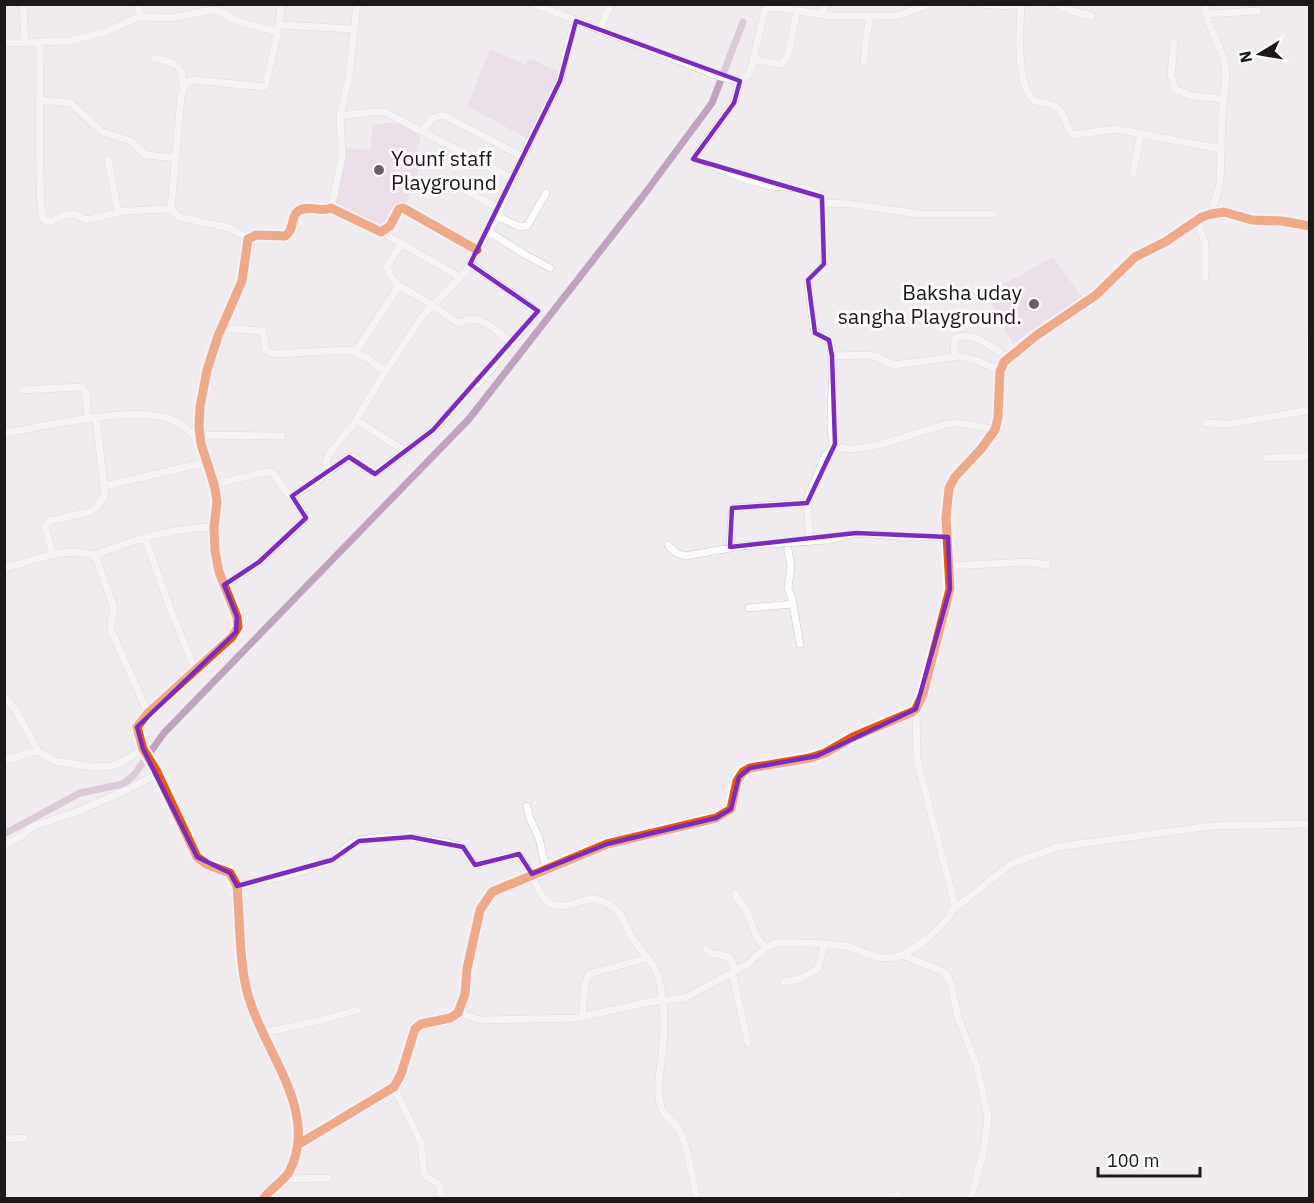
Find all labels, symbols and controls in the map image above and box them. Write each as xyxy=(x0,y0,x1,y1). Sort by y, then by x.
north arrow xyxy=(1230,24,1290,84)
text: N xyxy=(1234,49,1256,64)
place label: Younf staff Playground xyxy=(391,144,497,196)
marker: Younf staff Playground xyxy=(372,163,386,177)
place label: Baksha uday sangha Playground. xyxy=(838,278,1023,330)
marker: Baksha uday sangha Playground. xyxy=(1027,297,1041,311)
scale bar xyxy=(1098,1140,1200,1178)
text: 100 m xyxy=(1107,1149,1159,1172)

